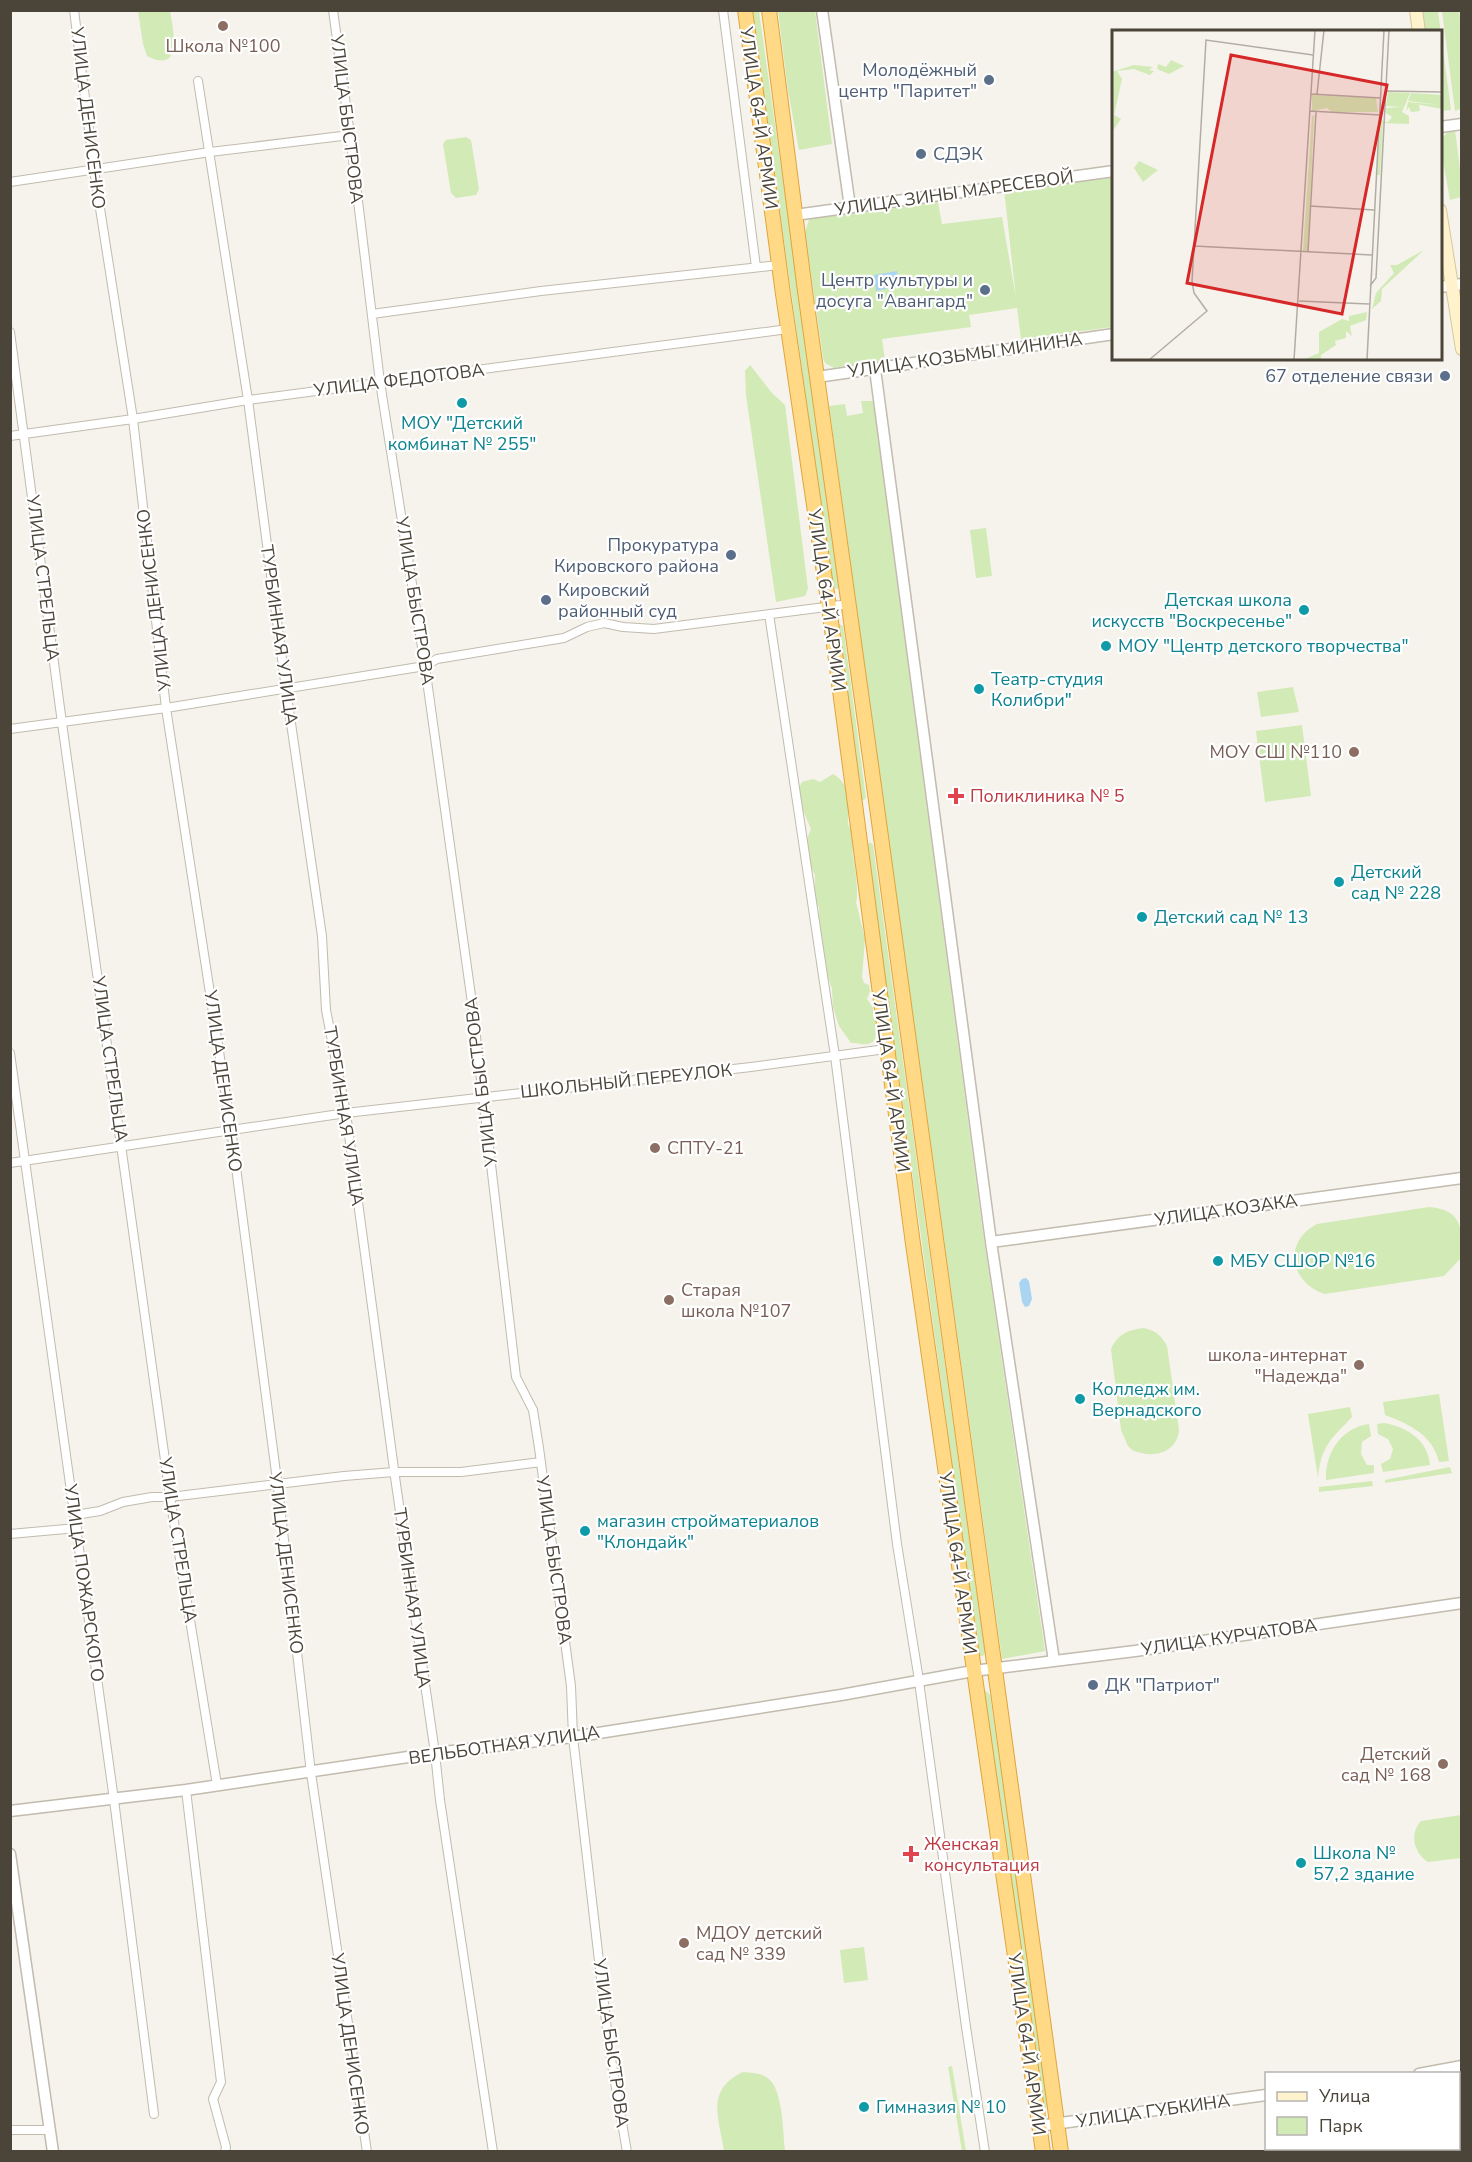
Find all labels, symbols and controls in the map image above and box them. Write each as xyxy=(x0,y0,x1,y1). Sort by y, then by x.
marker: Школа №100 xyxy=(216,19,230,33)
street label: УЛИЦА 64-Й АРМИИ xyxy=(734,24,784,211)
street label: УЛИЦА ДЕНИСЕНКО xyxy=(65,25,111,210)
inset map xyxy=(1112,30,1442,360)
street label: УЛИЦА БЫСТРОВА xyxy=(325,32,369,205)
place label: Школа №100 xyxy=(166,34,280,58)
place label: Молодёжный центр "Паритет" xyxy=(838,58,977,103)
marker: Молодёжный центр "Паритет" xyxy=(982,73,996,87)
place label: СДЭК xyxy=(933,142,983,166)
marker: СДЭК xyxy=(914,147,928,161)
street label: УЛИЦА ЗИНЫ МАРЕСЕВОЙ xyxy=(832,164,1075,222)
place label: Центр культуры и досуга "Авангард" xyxy=(816,268,973,313)
marker: Центр культуры и досуга "Авангард" xyxy=(978,283,992,297)
street label: УЛИЦА КОЗЬМЫ МИНИНА xyxy=(845,327,1084,384)
street label: УЛИЦА ФЕДОТОВА xyxy=(311,358,486,403)
place label: 67 отделение связи xyxy=(1265,364,1433,388)
marker: 67 отделение связи xyxy=(1438,369,1452,383)
marker: МОУ "Детский комбинат № 255" xyxy=(455,396,469,410)
place label: МОУ "Детский комбинат № 255" xyxy=(388,411,536,456)
street label: УЛИЦА СТРЕЛЬЦА xyxy=(21,492,65,663)
street label: УЛИЦА 64-Й АРМИИ xyxy=(802,506,852,693)
street label: УЛИЦА ДЕНИСЕНКО xyxy=(131,508,177,693)
street label: УЛИЦА БЫСТРОВА xyxy=(390,514,440,687)
place label: Прокуратура Кировского района xyxy=(554,533,719,578)
street label: ТУРБИННАЯ УЛИЦА xyxy=(254,543,304,727)
marker: Прокуратура Кировского района xyxy=(724,548,738,562)
place label: Кировский районный суд xyxy=(558,578,677,623)
place label: Детская школа искусств "Воскресенье" xyxy=(1092,588,1292,633)
marker: Кировский районный суд xyxy=(539,593,553,607)
marker: Детская школа искусств "Воскресенье" xyxy=(1297,603,1311,617)
place label: МОУ "Центр детского творчества" xyxy=(1118,634,1409,658)
marker: МОУ "Центр детского творчества" xyxy=(1099,639,1113,653)
place label: Театр-студия Колибри" xyxy=(991,667,1103,712)
marker: Театр-студия Колибри" xyxy=(972,682,986,696)
place label: МОУ СШ №110 xyxy=(1209,740,1342,764)
marker: МОУ СШ №110 xyxy=(1347,745,1361,759)
place label: Поликлиника № 5 xyxy=(970,784,1125,808)
marker: Поликлиника № 5 xyxy=(947,787,965,805)
place label: Детский сад № 228 xyxy=(1351,860,1441,905)
marker: Детский сад № 228 xyxy=(1332,875,1346,889)
place label: Детский сад № 13 xyxy=(1154,905,1309,929)
marker: Детский сад № 13 xyxy=(1135,910,1149,924)
street label: УЛИЦА СТРЕЛЬЦА xyxy=(86,973,134,1144)
street label: УЛИЦА 64-Й АРМИИ xyxy=(866,987,916,1174)
street label: УЛИЦА ДЕНИСЕНКО xyxy=(198,988,248,1173)
street label: УЛИЦА БЫСТРОВА xyxy=(459,996,503,1169)
street label: ТУРБИННАЯ УЛИЦА xyxy=(318,1024,370,1208)
street label: ШКОЛЬНЫЙ ПЕРЕУЛОК xyxy=(519,1058,733,1104)
place label: СПТУ-21 xyxy=(667,1136,744,1160)
marker: СПТУ-21 xyxy=(648,1141,662,1155)
street label: УЛИЦА КОЗАКА xyxy=(1152,1188,1299,1232)
place label: МБУ СШОР №16 xyxy=(1230,1249,1375,1273)
marker: МБУ СШОР №16 xyxy=(1211,1254,1225,1268)
place label: Старая школа №107 xyxy=(681,1278,791,1323)
marker: Старая школа №107 xyxy=(662,1293,676,1307)
place label: школа-интернат "Надежда" xyxy=(1208,1343,1347,1388)
marker: школа-интернат "Надежда" xyxy=(1352,1358,1366,1372)
place label: Колледж им. Вернадского xyxy=(1092,1377,1202,1422)
marker: Колледж им. Вернадского xyxy=(1073,1392,1087,1406)
street label: УЛИЦА СТРЕЛЬЦА xyxy=(153,1454,203,1625)
street label: УЛИЦА 64-Й АРМИИ xyxy=(933,1469,983,1656)
street label: УЛИЦА ДЕНИСЕНКО xyxy=(263,1470,309,1655)
street label: УЛИЦА БЫСТРОВА xyxy=(530,1473,578,1646)
street label: УЛИЦА ПОЖАРСКОГО xyxy=(58,1481,110,1684)
street label: ТУРБИННАЯ УЛИЦА xyxy=(387,1506,437,1690)
place label: магазин стройматериалов "Клондайк" xyxy=(597,1509,819,1554)
marker: магазин стройматериалов "Клондайк" xyxy=(578,1524,592,1538)
street label: УЛИЦА КУРЧАТОВА xyxy=(1138,1613,1319,1661)
place label: ДК "Патриот" xyxy=(1105,1673,1220,1697)
marker: ДК "Патриот" xyxy=(1086,1678,1100,1692)
street label: ВЕЛЬБОТНАЯ УЛИЦА xyxy=(407,1720,601,1770)
place label: Детский сад № 168 xyxy=(1341,1742,1431,1787)
marker: Детский сад № 168 xyxy=(1436,1757,1450,1771)
place label: Женская консультация xyxy=(924,1832,1040,1877)
place label: Школа № 57,2 здание xyxy=(1313,1841,1414,1886)
marker: Женская консультация xyxy=(902,1845,920,1863)
marker: Школа № 57,2 здание xyxy=(1294,1856,1308,1870)
place label: МДОУ детский сад № 339 xyxy=(696,1921,822,1966)
marker: МДОУ детский сад № 339 xyxy=(677,1936,691,1950)
street label: УЛИЦА 64-Й АРМИИ xyxy=(1002,1950,1052,2137)
street label: УЛИЦА ДЕНИСЕНКО xyxy=(325,1951,375,2136)
street label: УЛИЦА БЫСТРОВА xyxy=(587,1956,635,2129)
legend xyxy=(1265,2072,1460,2150)
text: Улица xyxy=(1318,2084,1370,2108)
street label: УЛИЦА ГУБКИНА xyxy=(1074,2088,1231,2134)
place label: Гимназия № 10 xyxy=(876,2095,1006,2119)
marker: Гимназия № 10 xyxy=(857,2100,871,2114)
text: Парк xyxy=(1319,2114,1363,2138)

